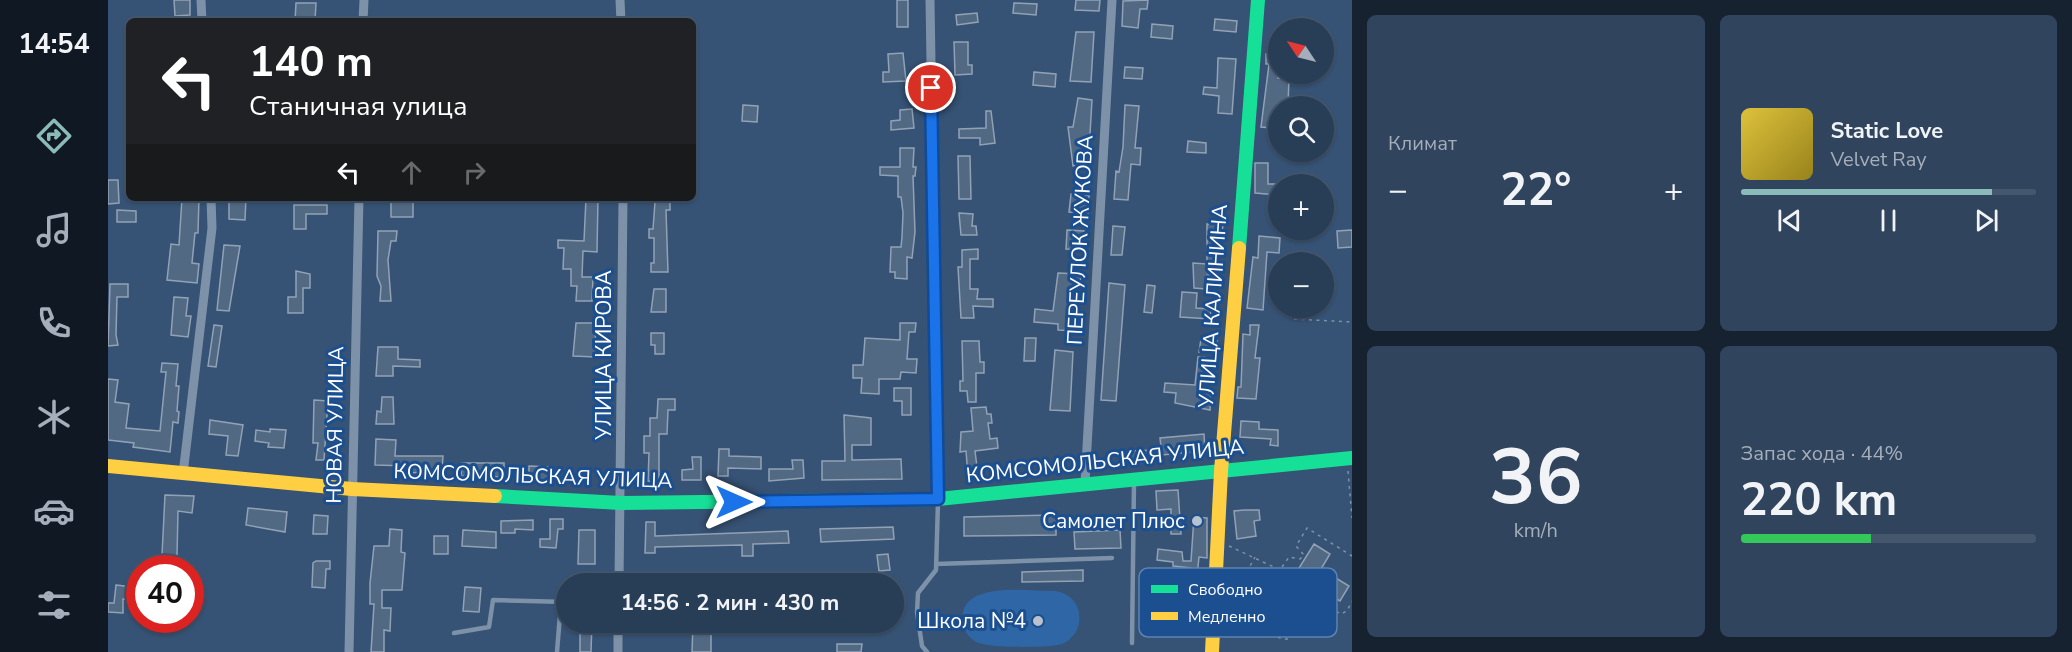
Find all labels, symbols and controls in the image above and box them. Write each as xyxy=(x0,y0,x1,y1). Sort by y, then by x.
north arrow xyxy=(1268,18,1334,84)
map controls xyxy=(1268,18,1334,318)
text: 14:54 xyxy=(18,26,90,63)
text: 140 m xyxy=(249,34,373,91)
icon: left xyxy=(150,42,228,120)
pin xyxy=(905,62,956,113)
icon: arrive xyxy=(914,71,947,104)
text: Станичная улица xyxy=(249,88,467,125)
button: search xyxy=(1268,96,1334,162)
icon: directions xyxy=(33,115,75,157)
text: Static Love xyxy=(1831,116,1943,146)
text: Климат xyxy=(1388,130,1457,157)
street label: ПЕРЕУЛОК ЖУКОВА xyxy=(1061,134,1099,346)
text: Velvet Ray xyxy=(1831,146,1927,173)
icon: left xyxy=(332,156,365,189)
icon: ahead xyxy=(395,156,428,189)
icon: right xyxy=(458,156,491,189)
text: 22° xyxy=(1500,160,1571,221)
text: − xyxy=(1388,168,1408,213)
text: + xyxy=(1664,168,1684,213)
button: + xyxy=(1268,174,1334,240)
street label: УЛИЦА КАЛИНИНА xyxy=(1192,203,1234,410)
icon: previous xyxy=(1773,204,1806,237)
icon: pause xyxy=(1872,204,1905,237)
icon: next xyxy=(1970,204,2003,237)
icon: music xyxy=(33,209,75,251)
button: − xyxy=(1268,252,1334,318)
street label: УЛИЦА КИРОВА xyxy=(590,270,618,441)
icon: phone xyxy=(33,302,75,344)
street label: НОВАЯ УЛИЦА xyxy=(320,346,350,504)
icon: climate xyxy=(33,396,75,438)
text: 36 xyxy=(1489,424,1583,531)
street label: КОМСОМОЛЬСКАЯ УЛИЦА xyxy=(965,432,1245,490)
text: Запас хода · 44% xyxy=(1741,440,1903,467)
street label: КОМСОМОЛЬСКАЯ УЛИЦА xyxy=(393,457,673,495)
position arrow xyxy=(702,470,766,534)
text: 220 km xyxy=(1741,470,1897,531)
icon: car xyxy=(33,490,75,532)
place label: Самолет Плюс xyxy=(1042,507,1185,535)
marker: Самолет Плюс xyxy=(1190,514,1204,528)
text: km/h xyxy=(1514,517,1558,544)
speed limit sign: 40 xyxy=(126,555,204,633)
legend xyxy=(1139,568,1337,637)
text: Свободно xyxy=(1188,579,1263,601)
icon: filters xyxy=(33,584,75,626)
text: 14:56 · 2 мин · 430 m xyxy=(621,588,839,618)
text: Медленно xyxy=(1188,606,1266,628)
place label: Школа №4 xyxy=(917,607,1026,635)
marker: Школа №4 xyxy=(1031,614,1045,628)

